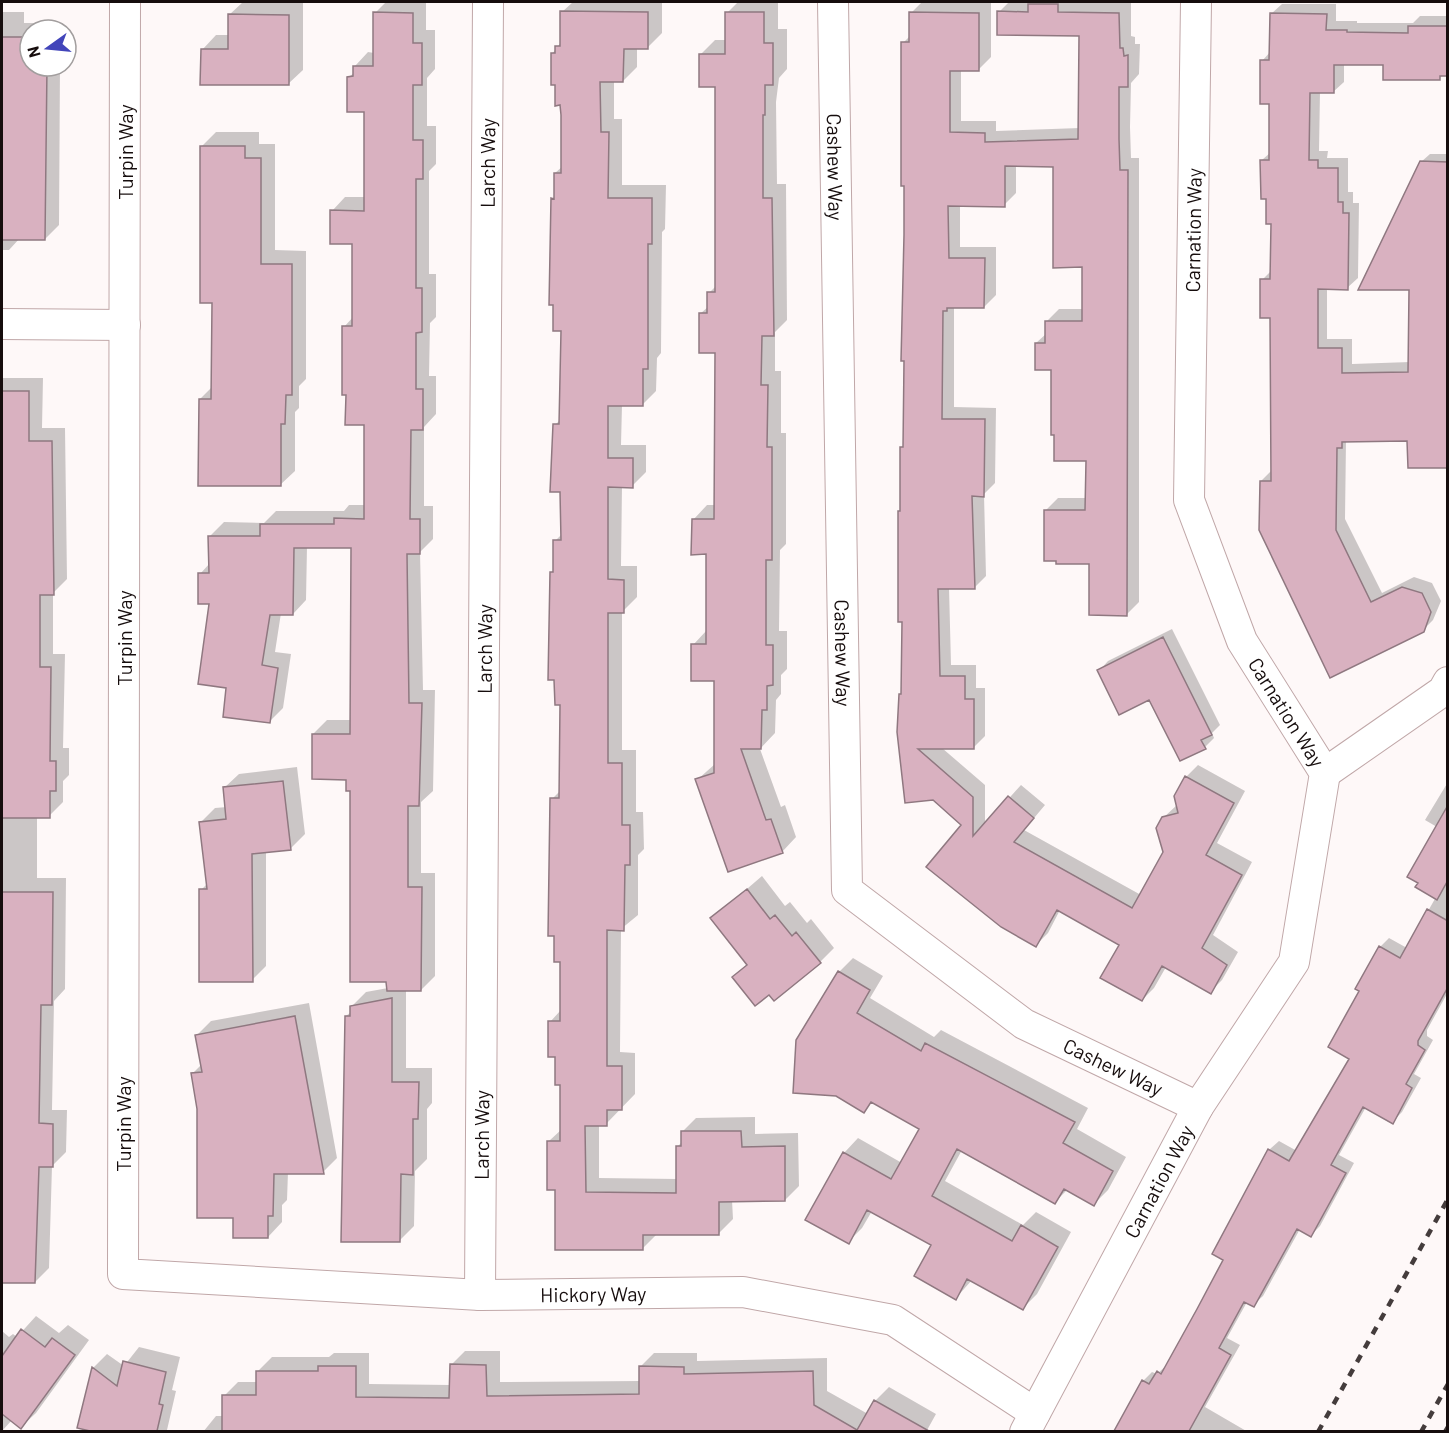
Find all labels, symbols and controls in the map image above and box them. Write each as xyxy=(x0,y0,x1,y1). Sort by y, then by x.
north arrow xyxy=(18,18,78,78)
text: N xyxy=(22,44,44,60)
street label: Turpin Way xyxy=(113,104,137,200)
street label: Cashew Way xyxy=(823,113,848,221)
street label: Larch Way xyxy=(475,118,499,208)
street label: Carnation Way xyxy=(1180,168,1206,293)
street label: Turpin Way xyxy=(112,590,136,686)
street label: Cashew Way xyxy=(830,599,856,707)
street label: Larch Way xyxy=(472,604,496,694)
street label: Carnation Way xyxy=(1244,653,1330,771)
street label: Cashew Way xyxy=(1060,1033,1167,1100)
street label: Turpin Way xyxy=(111,1076,135,1172)
street label: Larch Way xyxy=(469,1090,493,1180)
street label: Carnation Way xyxy=(1119,1121,1198,1242)
street label: Hickory Way xyxy=(540,1281,647,1306)

